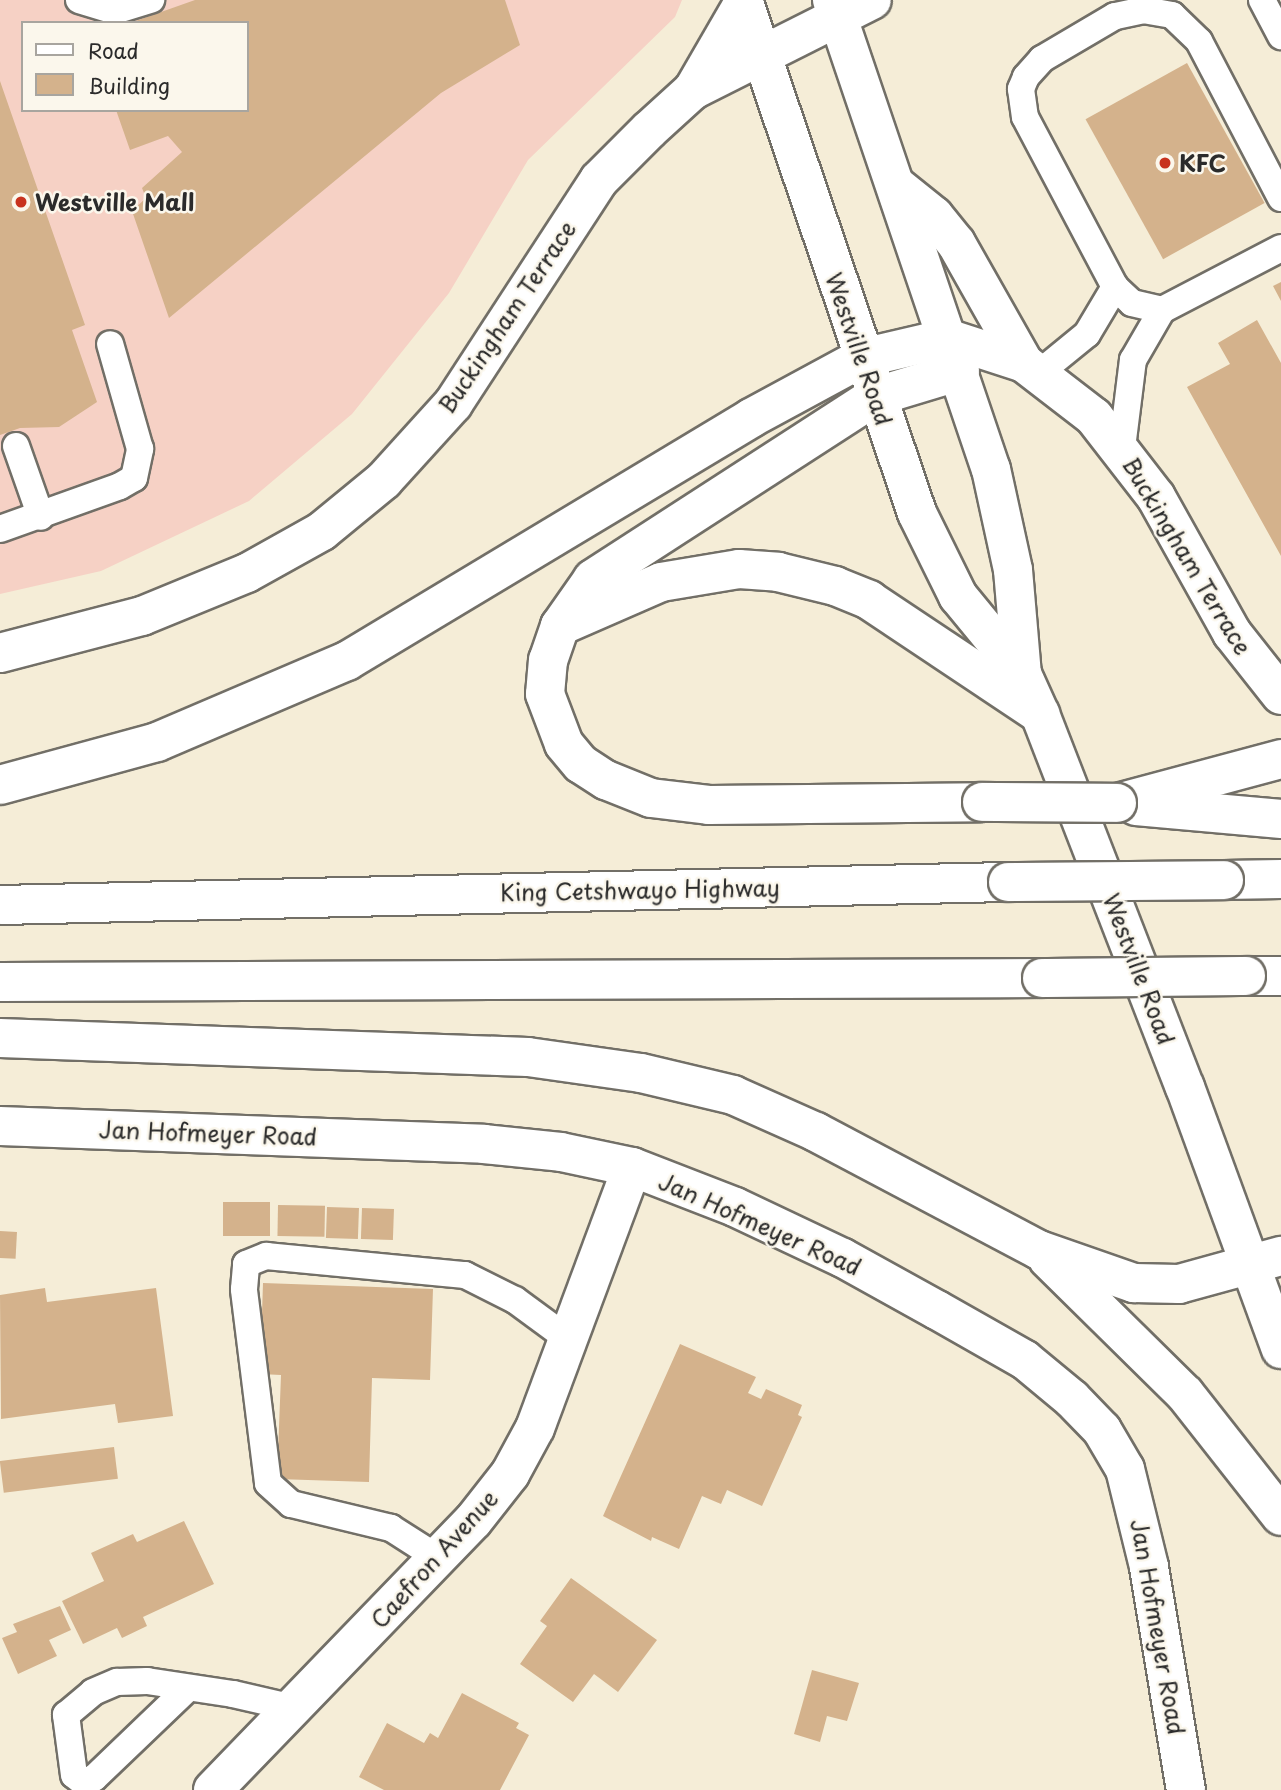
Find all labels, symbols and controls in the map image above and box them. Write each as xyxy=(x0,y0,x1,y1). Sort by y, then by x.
legend xyxy=(21,21,248,112)
text: Road xyxy=(88,34,139,66)
text: Building xyxy=(88,69,170,101)
place label: KFC xyxy=(1179,149,1226,177)
marker: KFC xyxy=(1157,155,1173,171)
place label: Westville Mall xyxy=(35,188,196,216)
marker: Westville Mall xyxy=(13,194,29,210)
street label: Buckingham Terrace xyxy=(432,216,582,418)
street label: Westville Road xyxy=(820,269,898,429)
street label: Buckingham Terrace xyxy=(1117,452,1257,660)
street label: King Cetshwayo Highway xyxy=(499,874,781,906)
street label: Westville Road xyxy=(1097,889,1181,1049)
street label: Jan Hofmeyer Road xyxy=(98,1115,318,1151)
street label: Jan Hofmeyer Road xyxy=(654,1167,866,1281)
street label: Caefron Avenue xyxy=(365,1485,503,1633)
street label: Jan Hofmeyer Road xyxy=(1125,1516,1191,1738)

